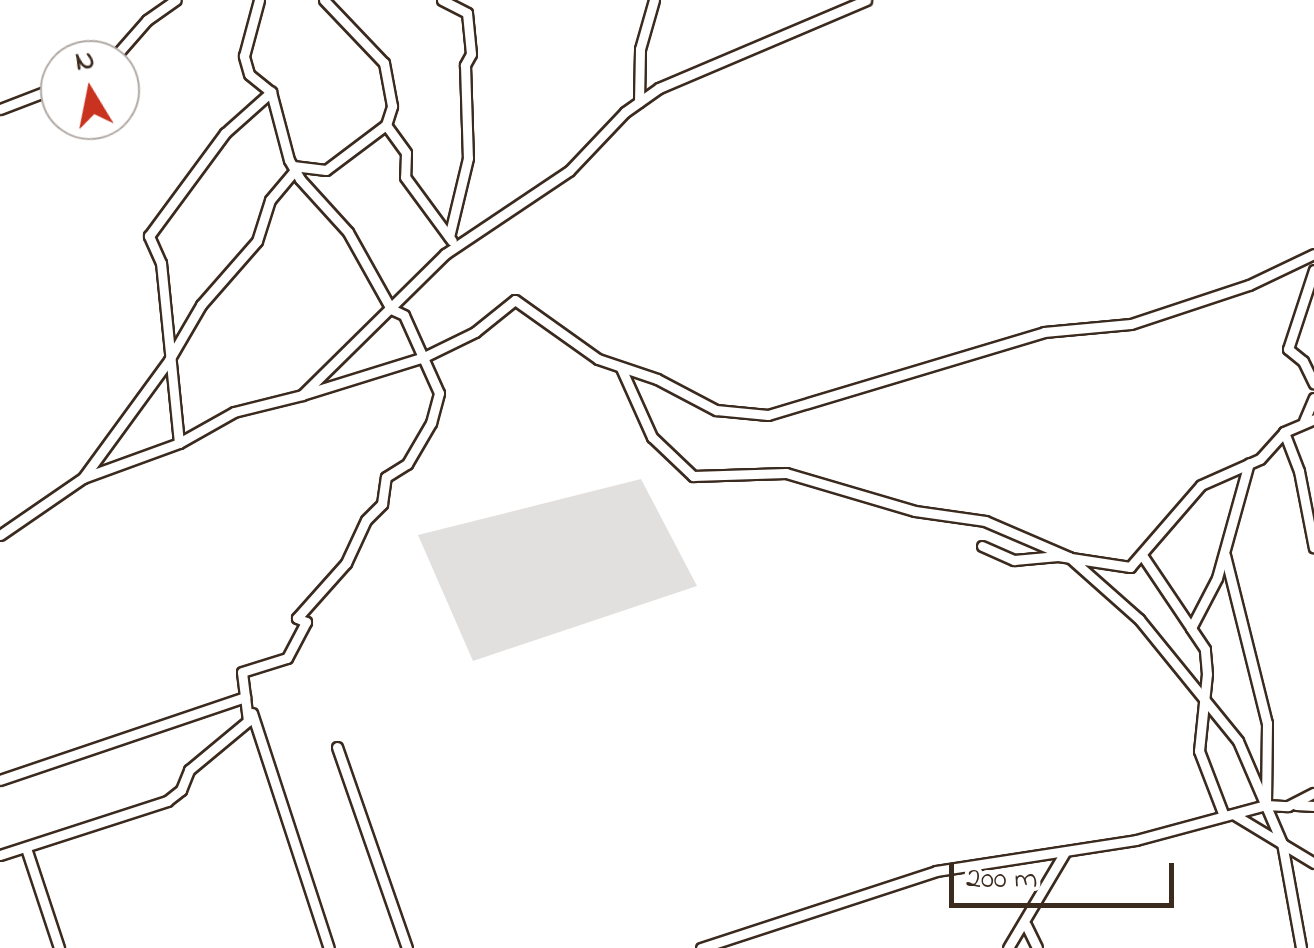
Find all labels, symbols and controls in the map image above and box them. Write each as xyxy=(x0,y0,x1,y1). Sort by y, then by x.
north arrow xyxy=(40,40,140,140)
text: N xyxy=(72,40,98,84)
scale bar xyxy=(954,843,1179,905)
text: 200 m xyxy=(966,858,1038,902)

